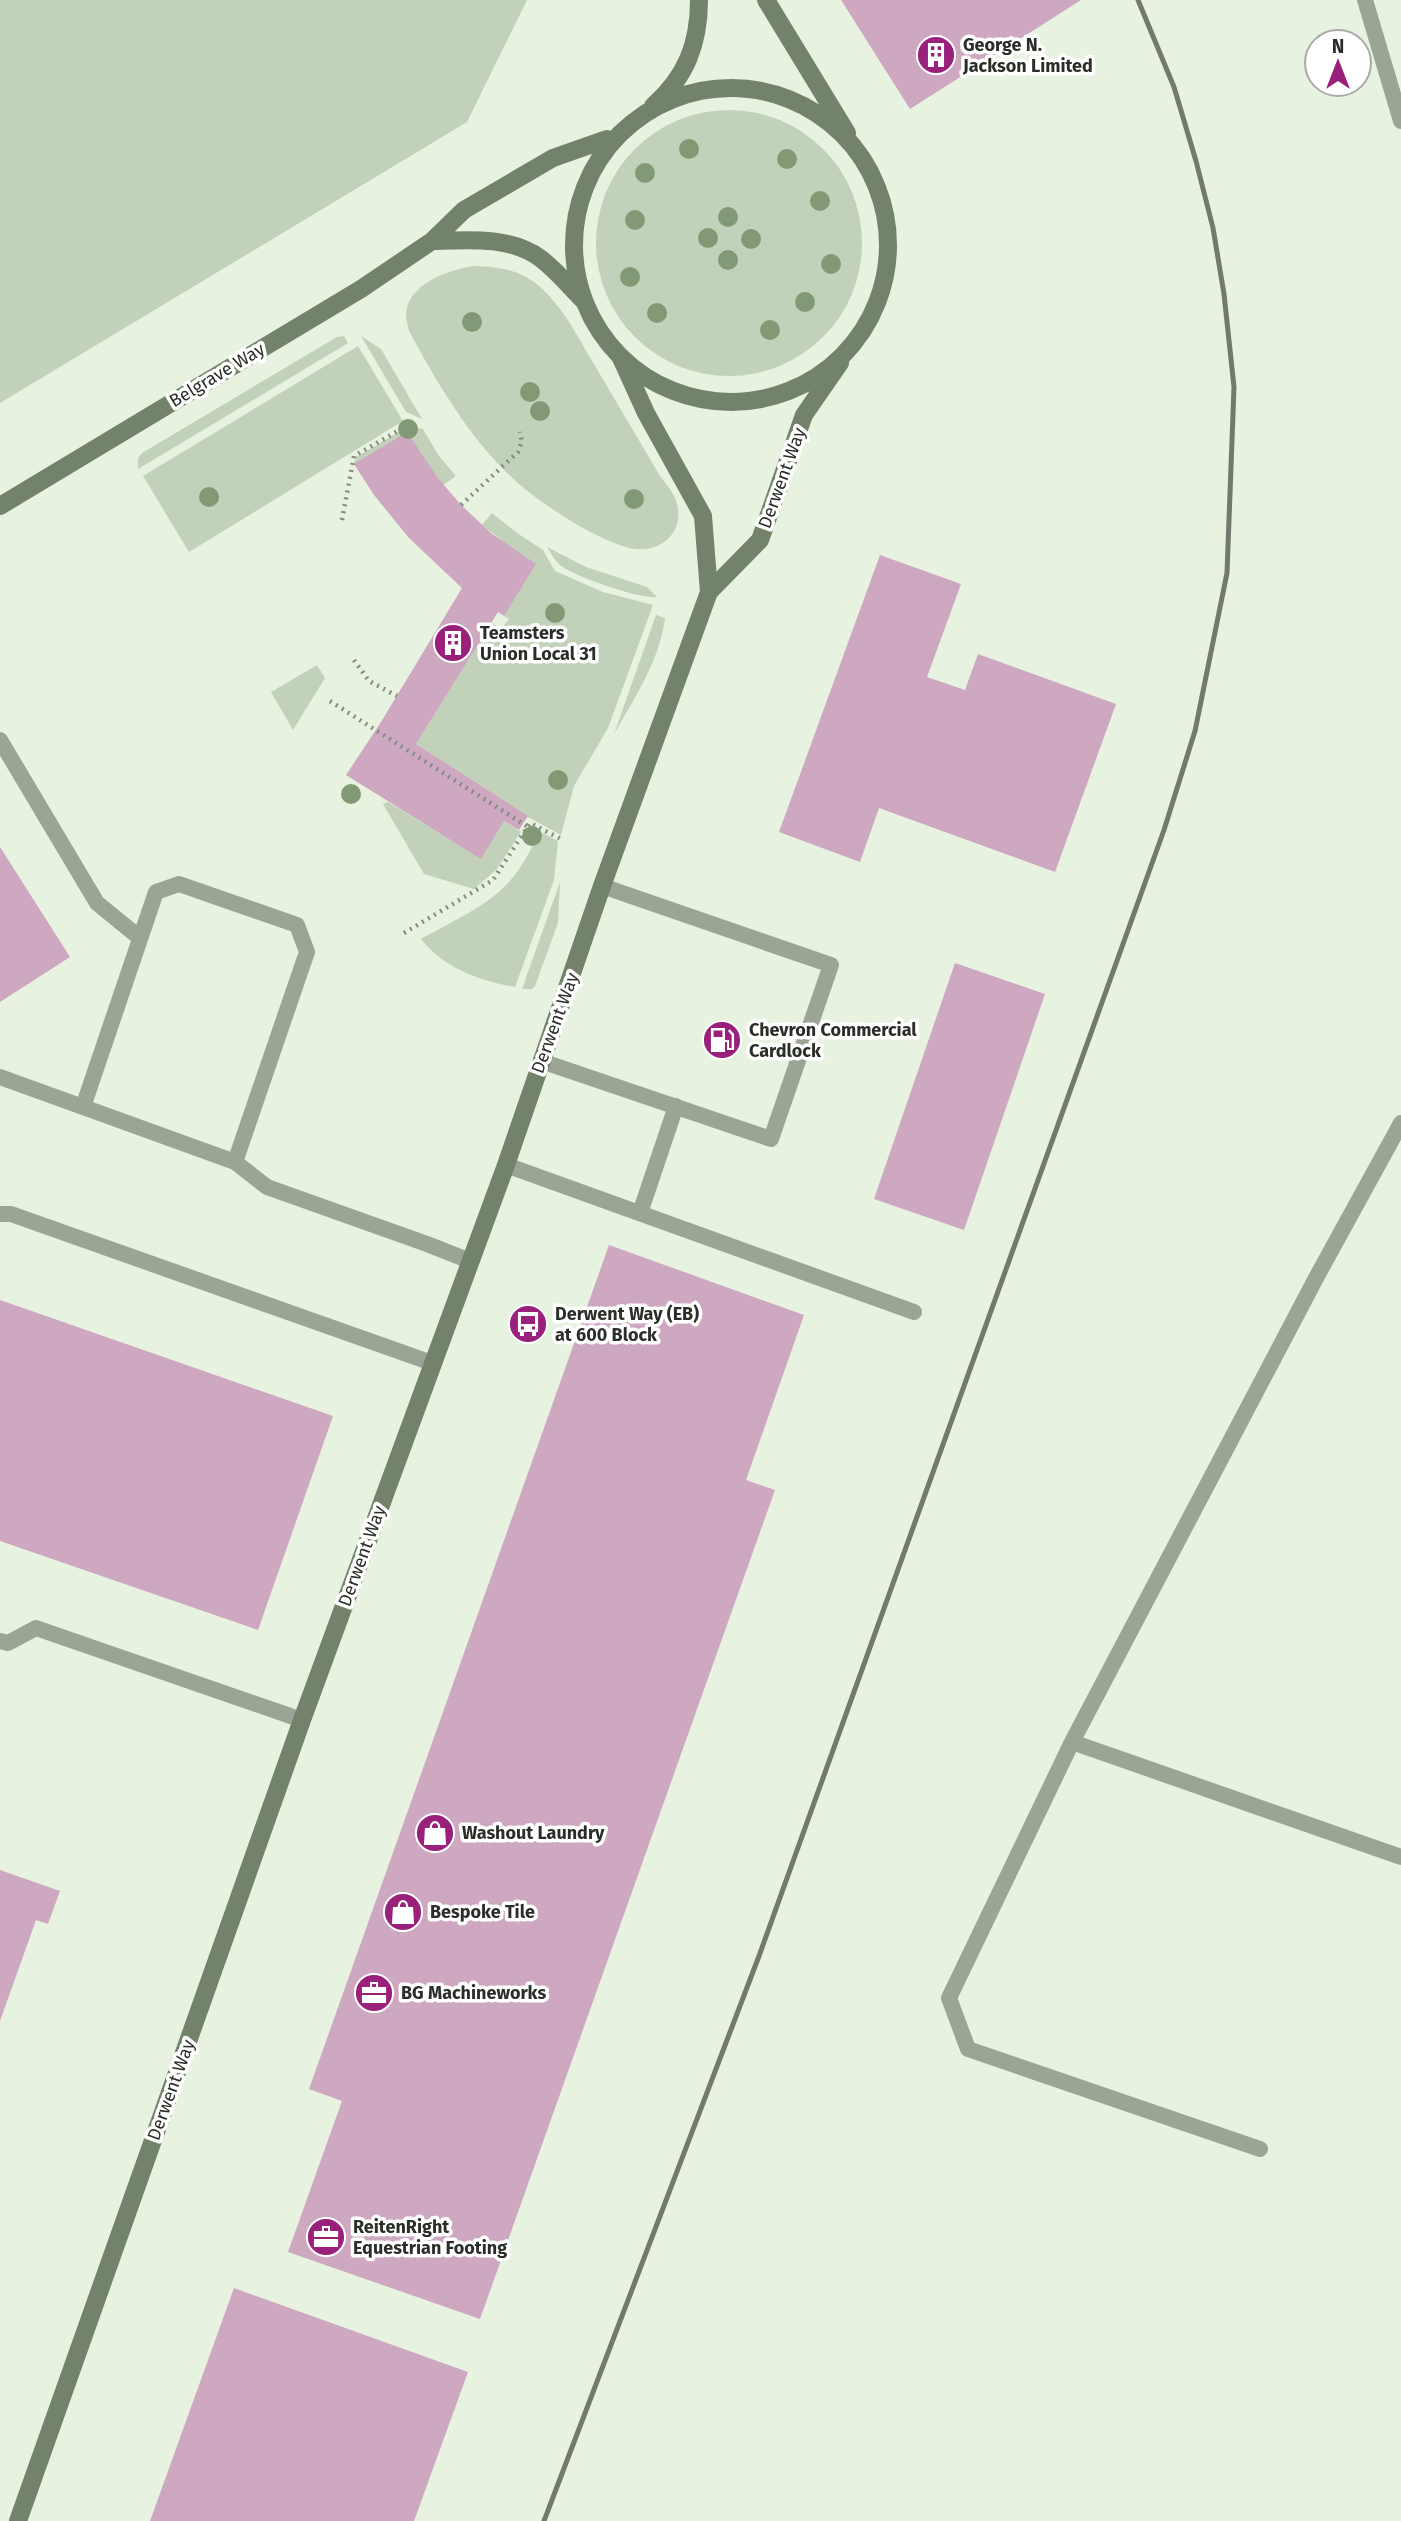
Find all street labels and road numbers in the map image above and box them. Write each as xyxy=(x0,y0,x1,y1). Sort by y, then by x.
street label: Belgrave Way xyxy=(165,338,269,412)
street label: Derwent Way xyxy=(754,424,810,531)
street label: Derwent Way xyxy=(527,969,583,1076)
street label: Derwent Way xyxy=(334,1502,390,1609)
street label: Derwent Way xyxy=(143,2036,199,2143)

